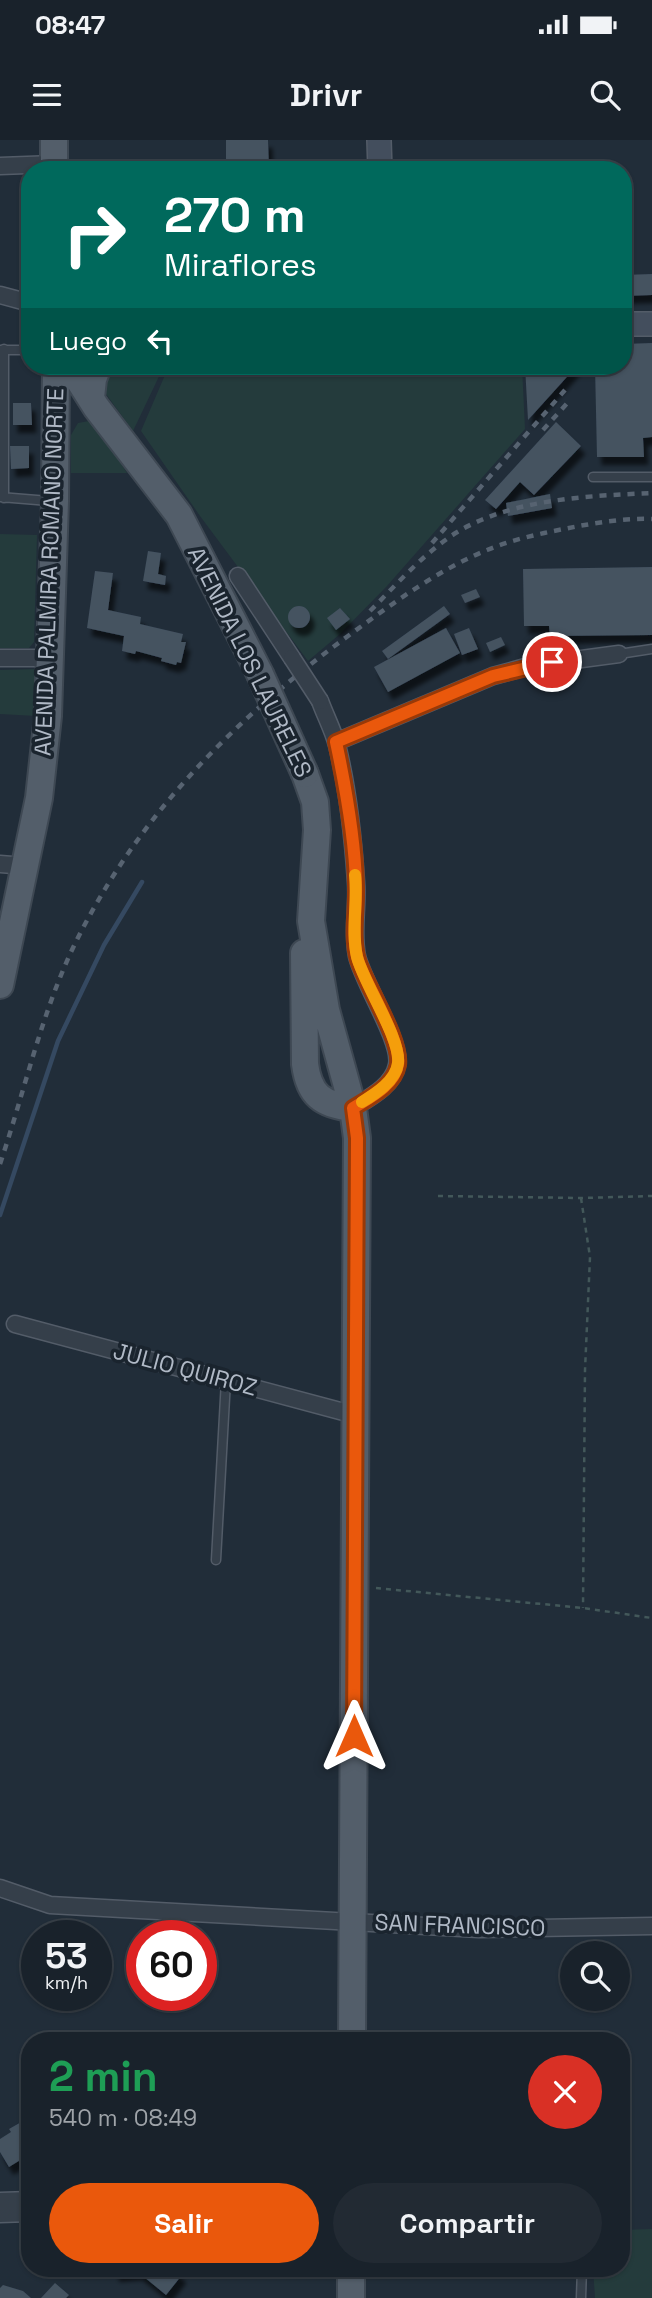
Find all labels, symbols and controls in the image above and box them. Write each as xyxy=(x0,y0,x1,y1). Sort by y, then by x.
text: 08:47 xyxy=(35,8,105,42)
text: Drivr xyxy=(290,75,362,115)
icon: menu xyxy=(28,76,66,114)
icon: search xyxy=(586,76,624,114)
text: 270 m xyxy=(164,184,306,246)
icon: right xyxy=(49,189,140,280)
text: Miraflores xyxy=(164,245,317,285)
icon: left xyxy=(141,322,179,360)
text: Luego xyxy=(49,324,127,358)
street label: AVENIDA PALMIRA ROMANO NORTE xyxy=(28,387,70,757)
street label: AVENIDA LOS LAURELES xyxy=(181,542,319,782)
pin xyxy=(522,632,582,692)
icon: arrive xyxy=(533,643,571,681)
street label: JULIO QUIROZ xyxy=(110,1335,260,1403)
position arrow xyxy=(317,1699,391,1773)
street label: SAN FRANCISCO xyxy=(374,1907,546,1943)
speed limit sign: 60 xyxy=(126,1920,217,2011)
text: 53 xyxy=(45,1934,88,1978)
map controls xyxy=(560,1941,630,2011)
button: search xyxy=(560,1941,630,2011)
text: km/h xyxy=(45,1971,88,1994)
text: 2 min xyxy=(49,2050,158,2103)
button: close xyxy=(528,2055,602,2129)
text: 540 m · 08:49 xyxy=(49,2103,197,2133)
button: Salir xyxy=(49,2183,319,2263)
button: Compartir xyxy=(333,2183,602,2263)

